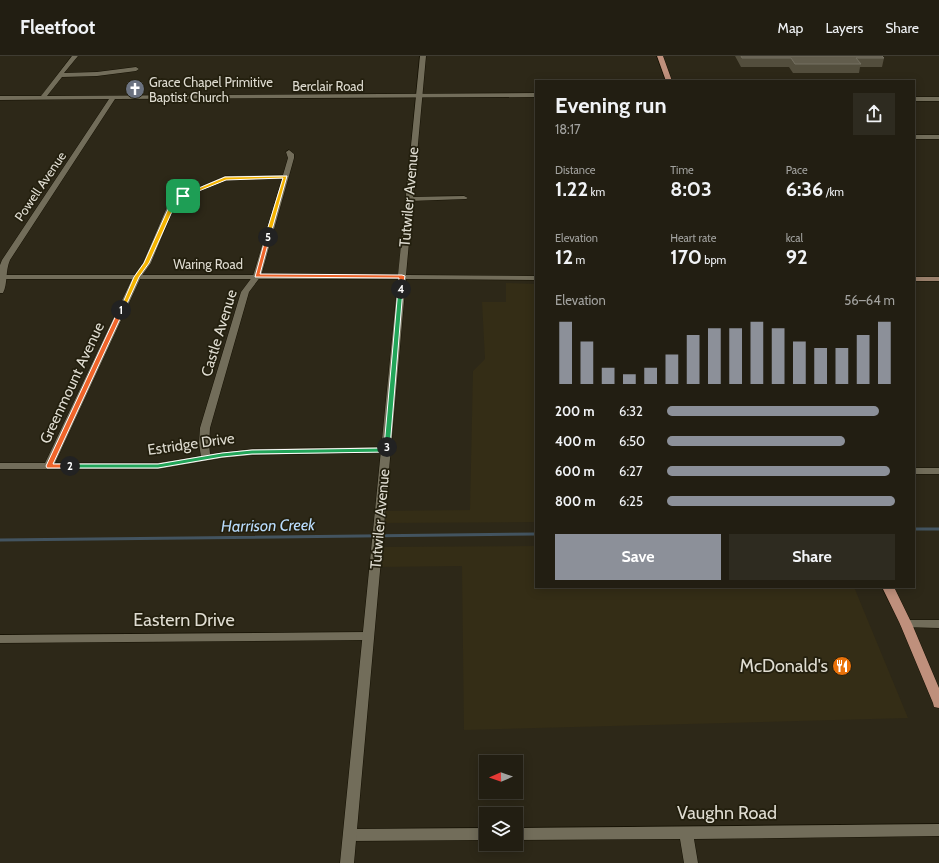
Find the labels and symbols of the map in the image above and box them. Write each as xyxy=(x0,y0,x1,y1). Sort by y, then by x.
place label: Grace Chapel Primitive Baptist Church xyxy=(149,74,273,105)
church icon: Grace Chapel Primitive Baptist Church xyxy=(124,78,146,100)
street label: Berclair Road xyxy=(292,78,364,94)
street label: Tutwiler Avenue xyxy=(396,146,422,248)
street label: Powell Avenue xyxy=(11,148,69,224)
pin xyxy=(166,179,200,213)
pin: 5 xyxy=(258,227,278,247)
street label: Waring Road xyxy=(173,256,243,272)
pin: 4 xyxy=(391,279,411,299)
street label: Castle Avenue xyxy=(197,287,241,379)
pin: 1 xyxy=(111,300,131,320)
street label: Greenmount Avenue xyxy=(36,319,108,447)
street label: Estridge Drive xyxy=(146,429,236,459)
pin: 3 xyxy=(377,437,397,457)
pin: 2 xyxy=(60,456,80,476)
street label: Tutwiler Avenue xyxy=(367,468,393,570)
water label: Harrison Creek xyxy=(221,515,316,536)
street label: Eastern Drive xyxy=(133,609,235,631)
place label: McDonald's xyxy=(740,655,828,677)
restaurant icon: McDonald's xyxy=(831,655,853,677)
north arrow xyxy=(479,755,523,799)
street label: Vaughn Road xyxy=(677,802,777,824)

